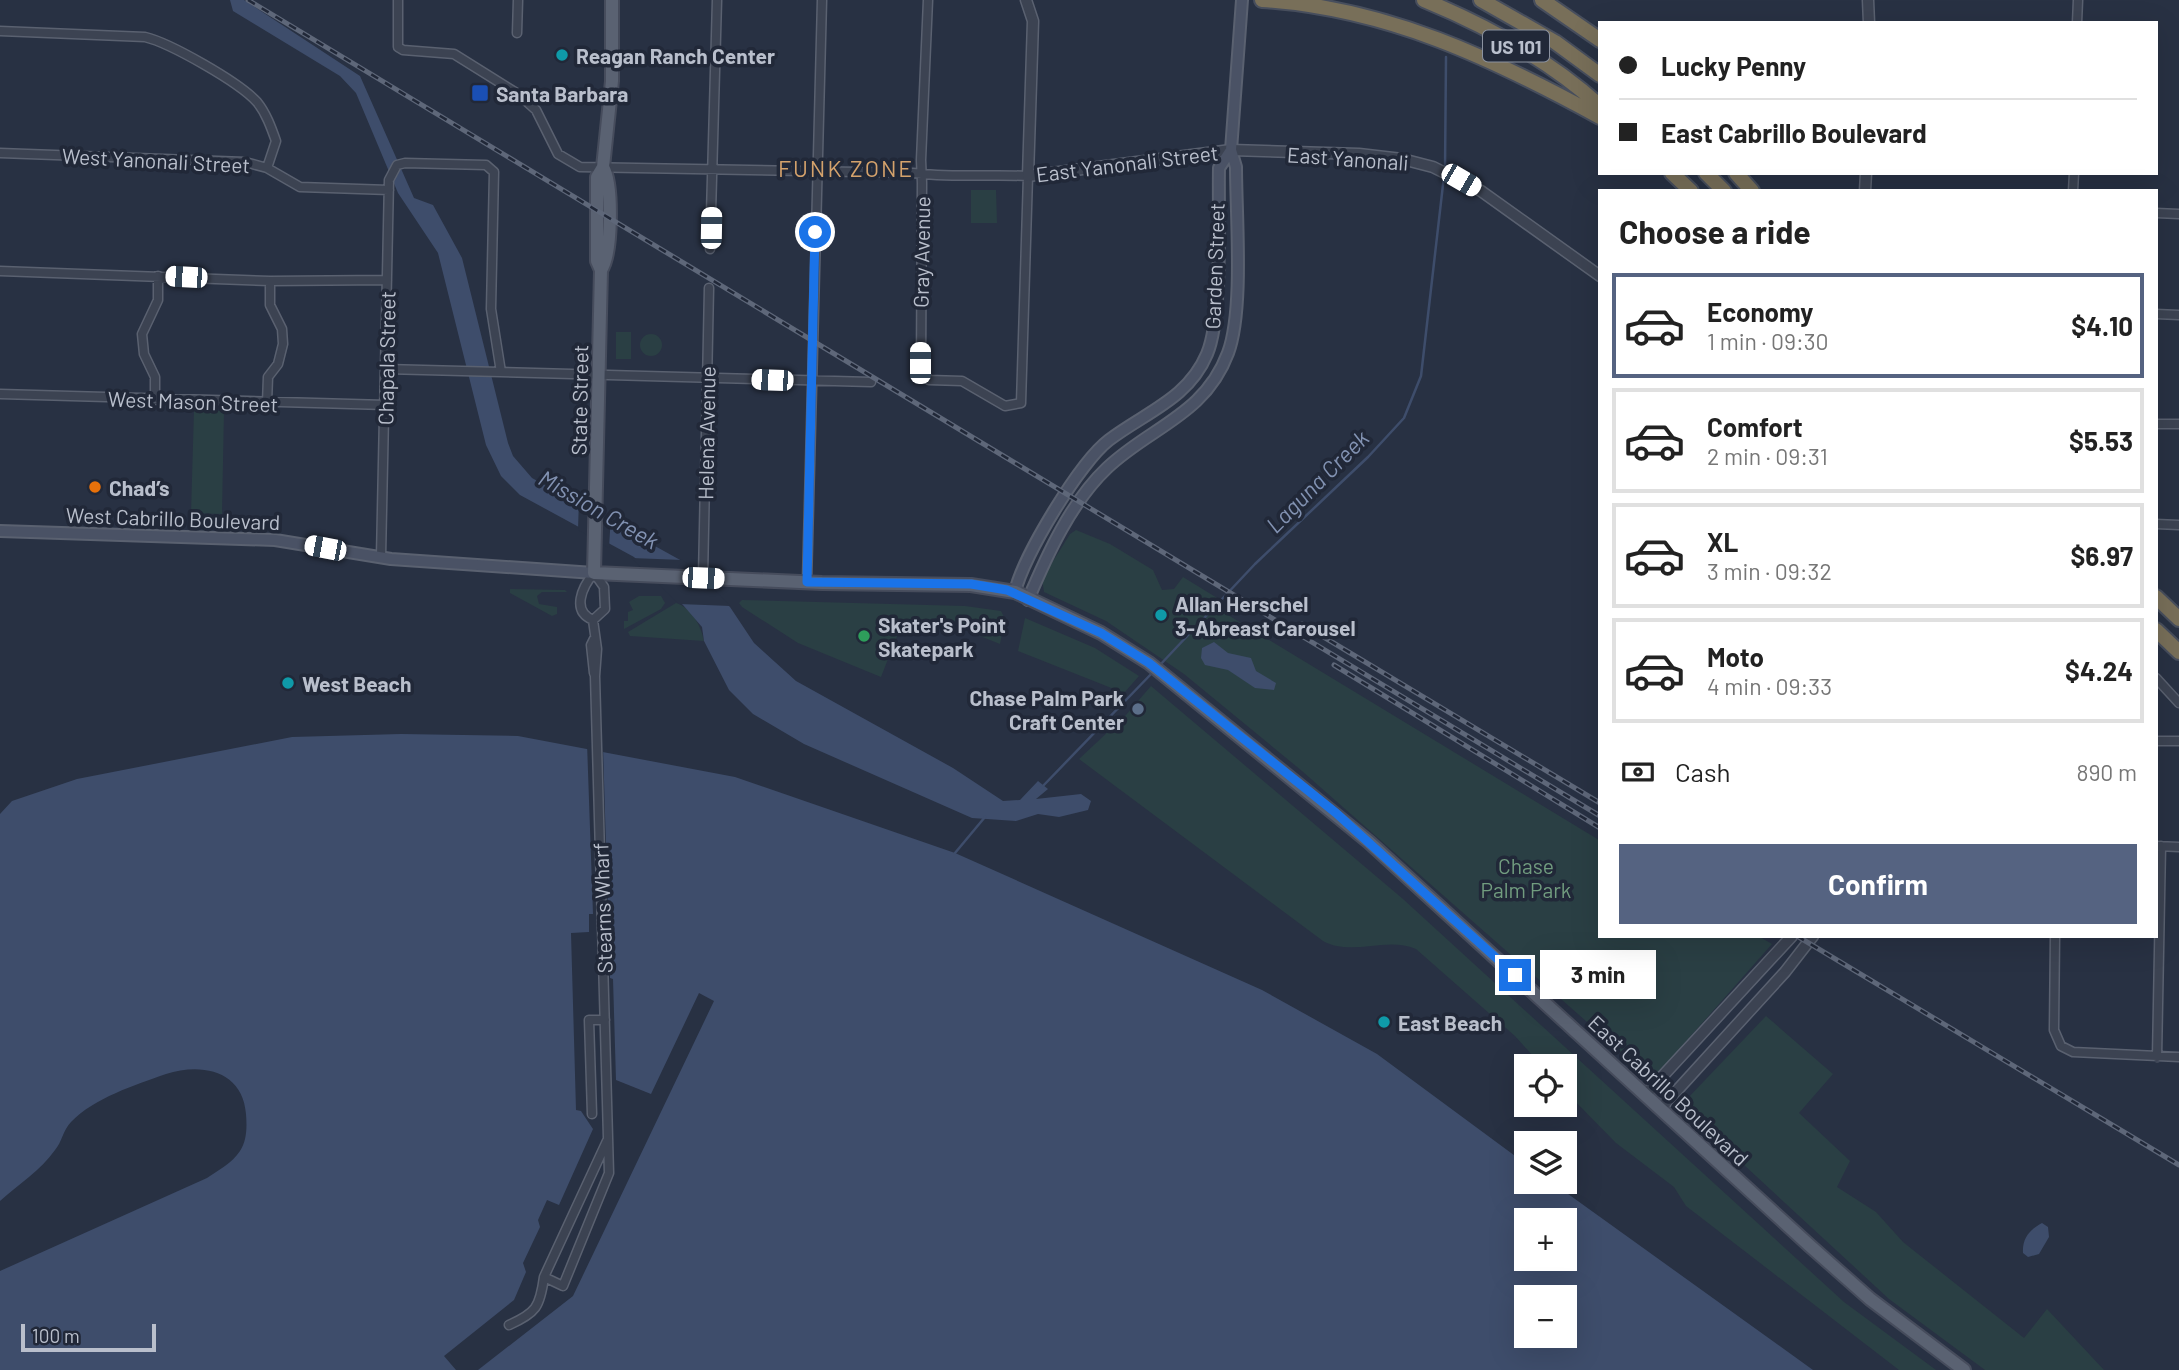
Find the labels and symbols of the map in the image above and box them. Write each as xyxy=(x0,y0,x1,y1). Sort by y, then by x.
road number: US 101 xyxy=(1483,30,1549,61)
place label: Reagan Ranch Center xyxy=(576,43,775,68)
marker: Reagan Ranch Center xyxy=(554,47,570,63)
place label: Santa Barbara xyxy=(496,81,628,106)
marker: Santa Barbara xyxy=(470,83,490,103)
street label: East Yanonali Street xyxy=(1034,139,1220,187)
street label: East Yanonali xyxy=(1286,141,1410,175)
street label: West Yanonali Street xyxy=(61,143,251,177)
district label: FUNK ZONE xyxy=(778,154,914,182)
car xyxy=(1438,160,1485,200)
street label: Gray Avenue xyxy=(908,196,934,308)
street label: Garden Street xyxy=(1199,202,1229,330)
car xyxy=(701,207,722,249)
route start xyxy=(799,216,831,248)
car xyxy=(165,265,208,289)
street label: Chapala Street xyxy=(372,291,400,425)
car xyxy=(910,342,931,384)
street label: State Street xyxy=(566,344,592,456)
street label: Helena Avenue xyxy=(692,366,720,500)
car xyxy=(751,369,794,391)
street label: West Mason Street xyxy=(107,386,279,416)
water label: Laguna Creek xyxy=(1260,424,1374,538)
water label: Mission Creek xyxy=(534,463,664,555)
place label: Chad’s xyxy=(109,475,169,500)
marker: Chad’s xyxy=(87,479,103,495)
street label: West Cabrillo Boulevard xyxy=(65,502,281,534)
car xyxy=(303,534,348,562)
car xyxy=(682,567,725,589)
place label: Allan Herschel 3-Abreast Carousel xyxy=(1175,591,1356,640)
marker: Allan Herschel 3-Abreast Carousel xyxy=(1153,607,1169,623)
place label: Skater's Point Skatepark xyxy=(878,612,1006,661)
marker: Skater's Point Skatepark xyxy=(856,628,872,644)
place label: West Beach xyxy=(302,671,411,696)
marker: West Beach xyxy=(280,675,296,691)
place label: Chase Palm Park Craft Center xyxy=(969,685,1124,734)
marker: Chase Palm Park Craft Center xyxy=(1130,701,1146,717)
street label: Stearns Wharf xyxy=(587,842,617,974)
park label: Chase Palm Park xyxy=(1481,853,1571,902)
callout: 3 min xyxy=(1540,950,1655,1000)
route end xyxy=(1499,959,1531,991)
street label: East Cabrillo Boulevard xyxy=(1584,1009,1754,1171)
place label: East Beach xyxy=(1398,1010,1502,1035)
marker: East Beach xyxy=(1376,1014,1392,1030)
scale bar xyxy=(21,1321,156,1353)

